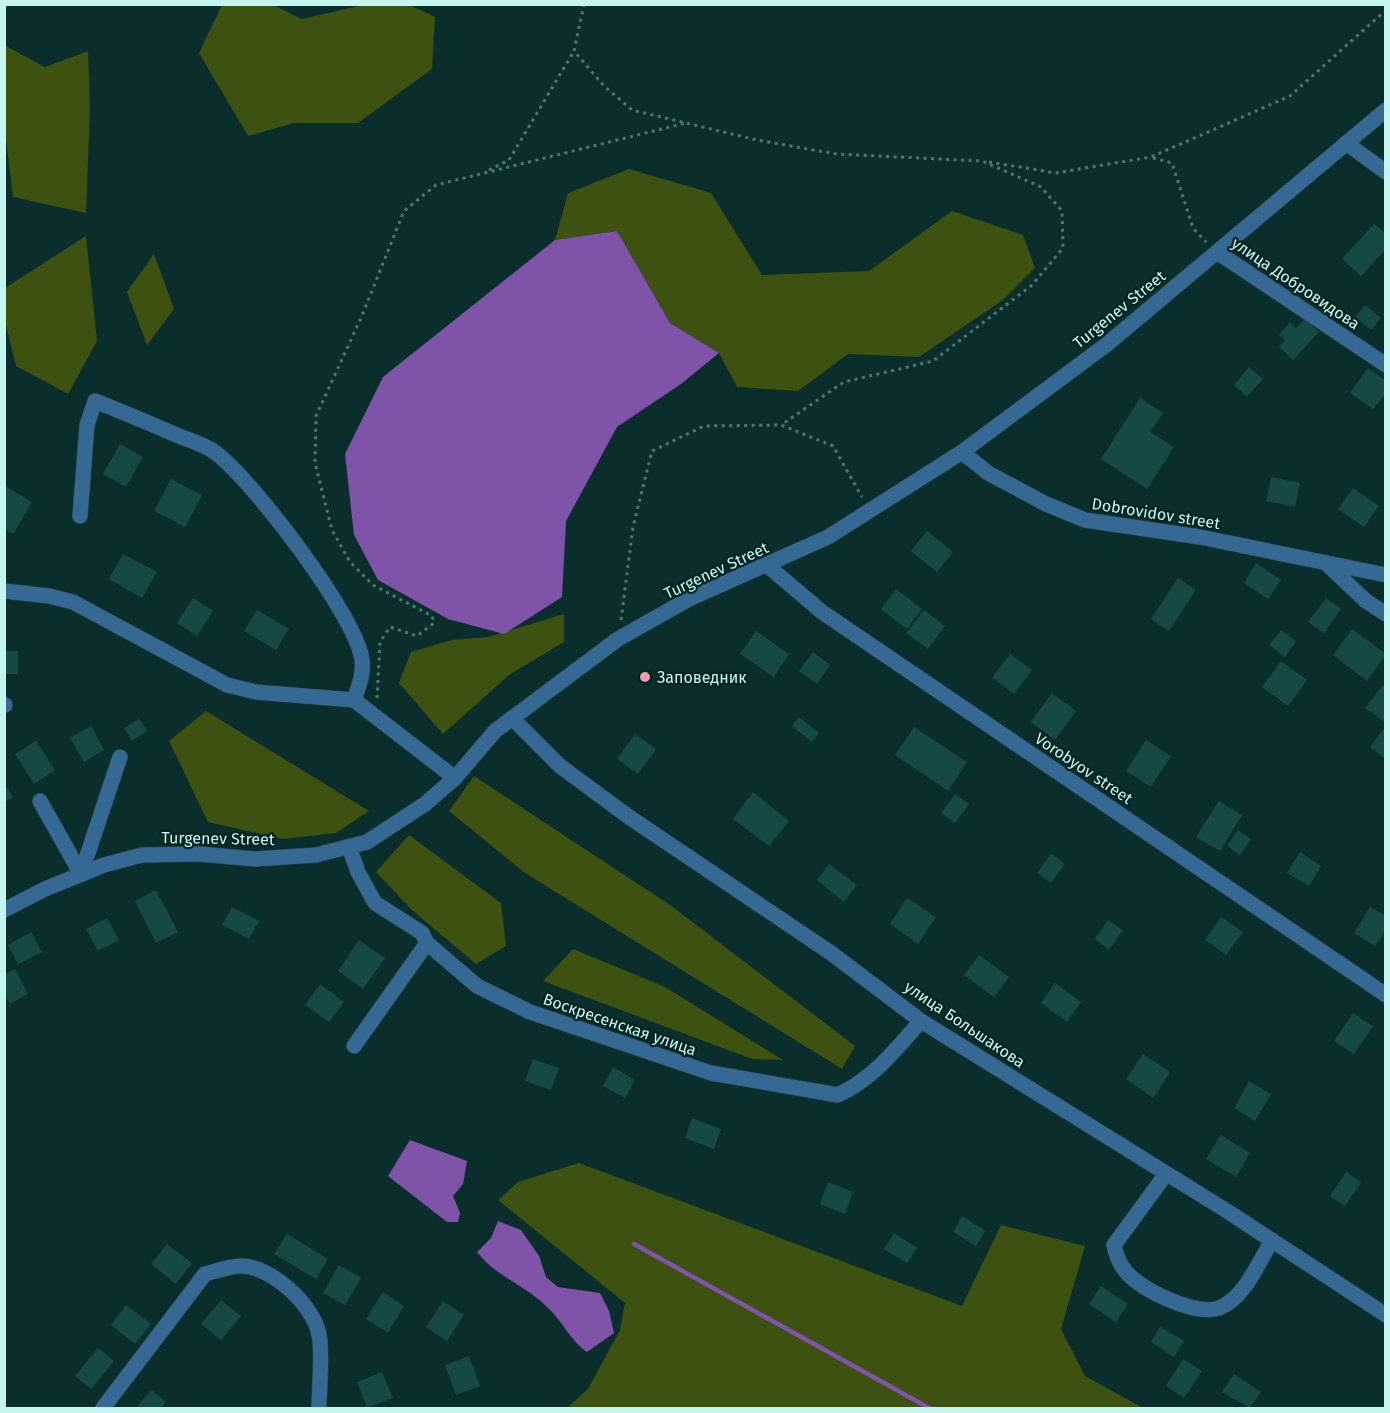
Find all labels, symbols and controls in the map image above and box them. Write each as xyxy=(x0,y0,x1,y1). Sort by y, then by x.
street label: улица Добровидова xyxy=(1228,233,1363,333)
street label: Turgenev Street xyxy=(1069,266,1169,352)
street label: Dobrovidov street xyxy=(1090,494,1222,533)
street label: Turgenev Street xyxy=(661,538,772,603)
place label: Заповедник xyxy=(657,668,747,687)
marker: Заповедник xyxy=(638,670,652,684)
street label: Vorobyov street xyxy=(1031,729,1136,808)
street label: Turgenev Street xyxy=(161,828,275,849)
street label: улица Большакова xyxy=(901,977,1029,1072)
street label: Воскресенская улица xyxy=(541,989,699,1060)

